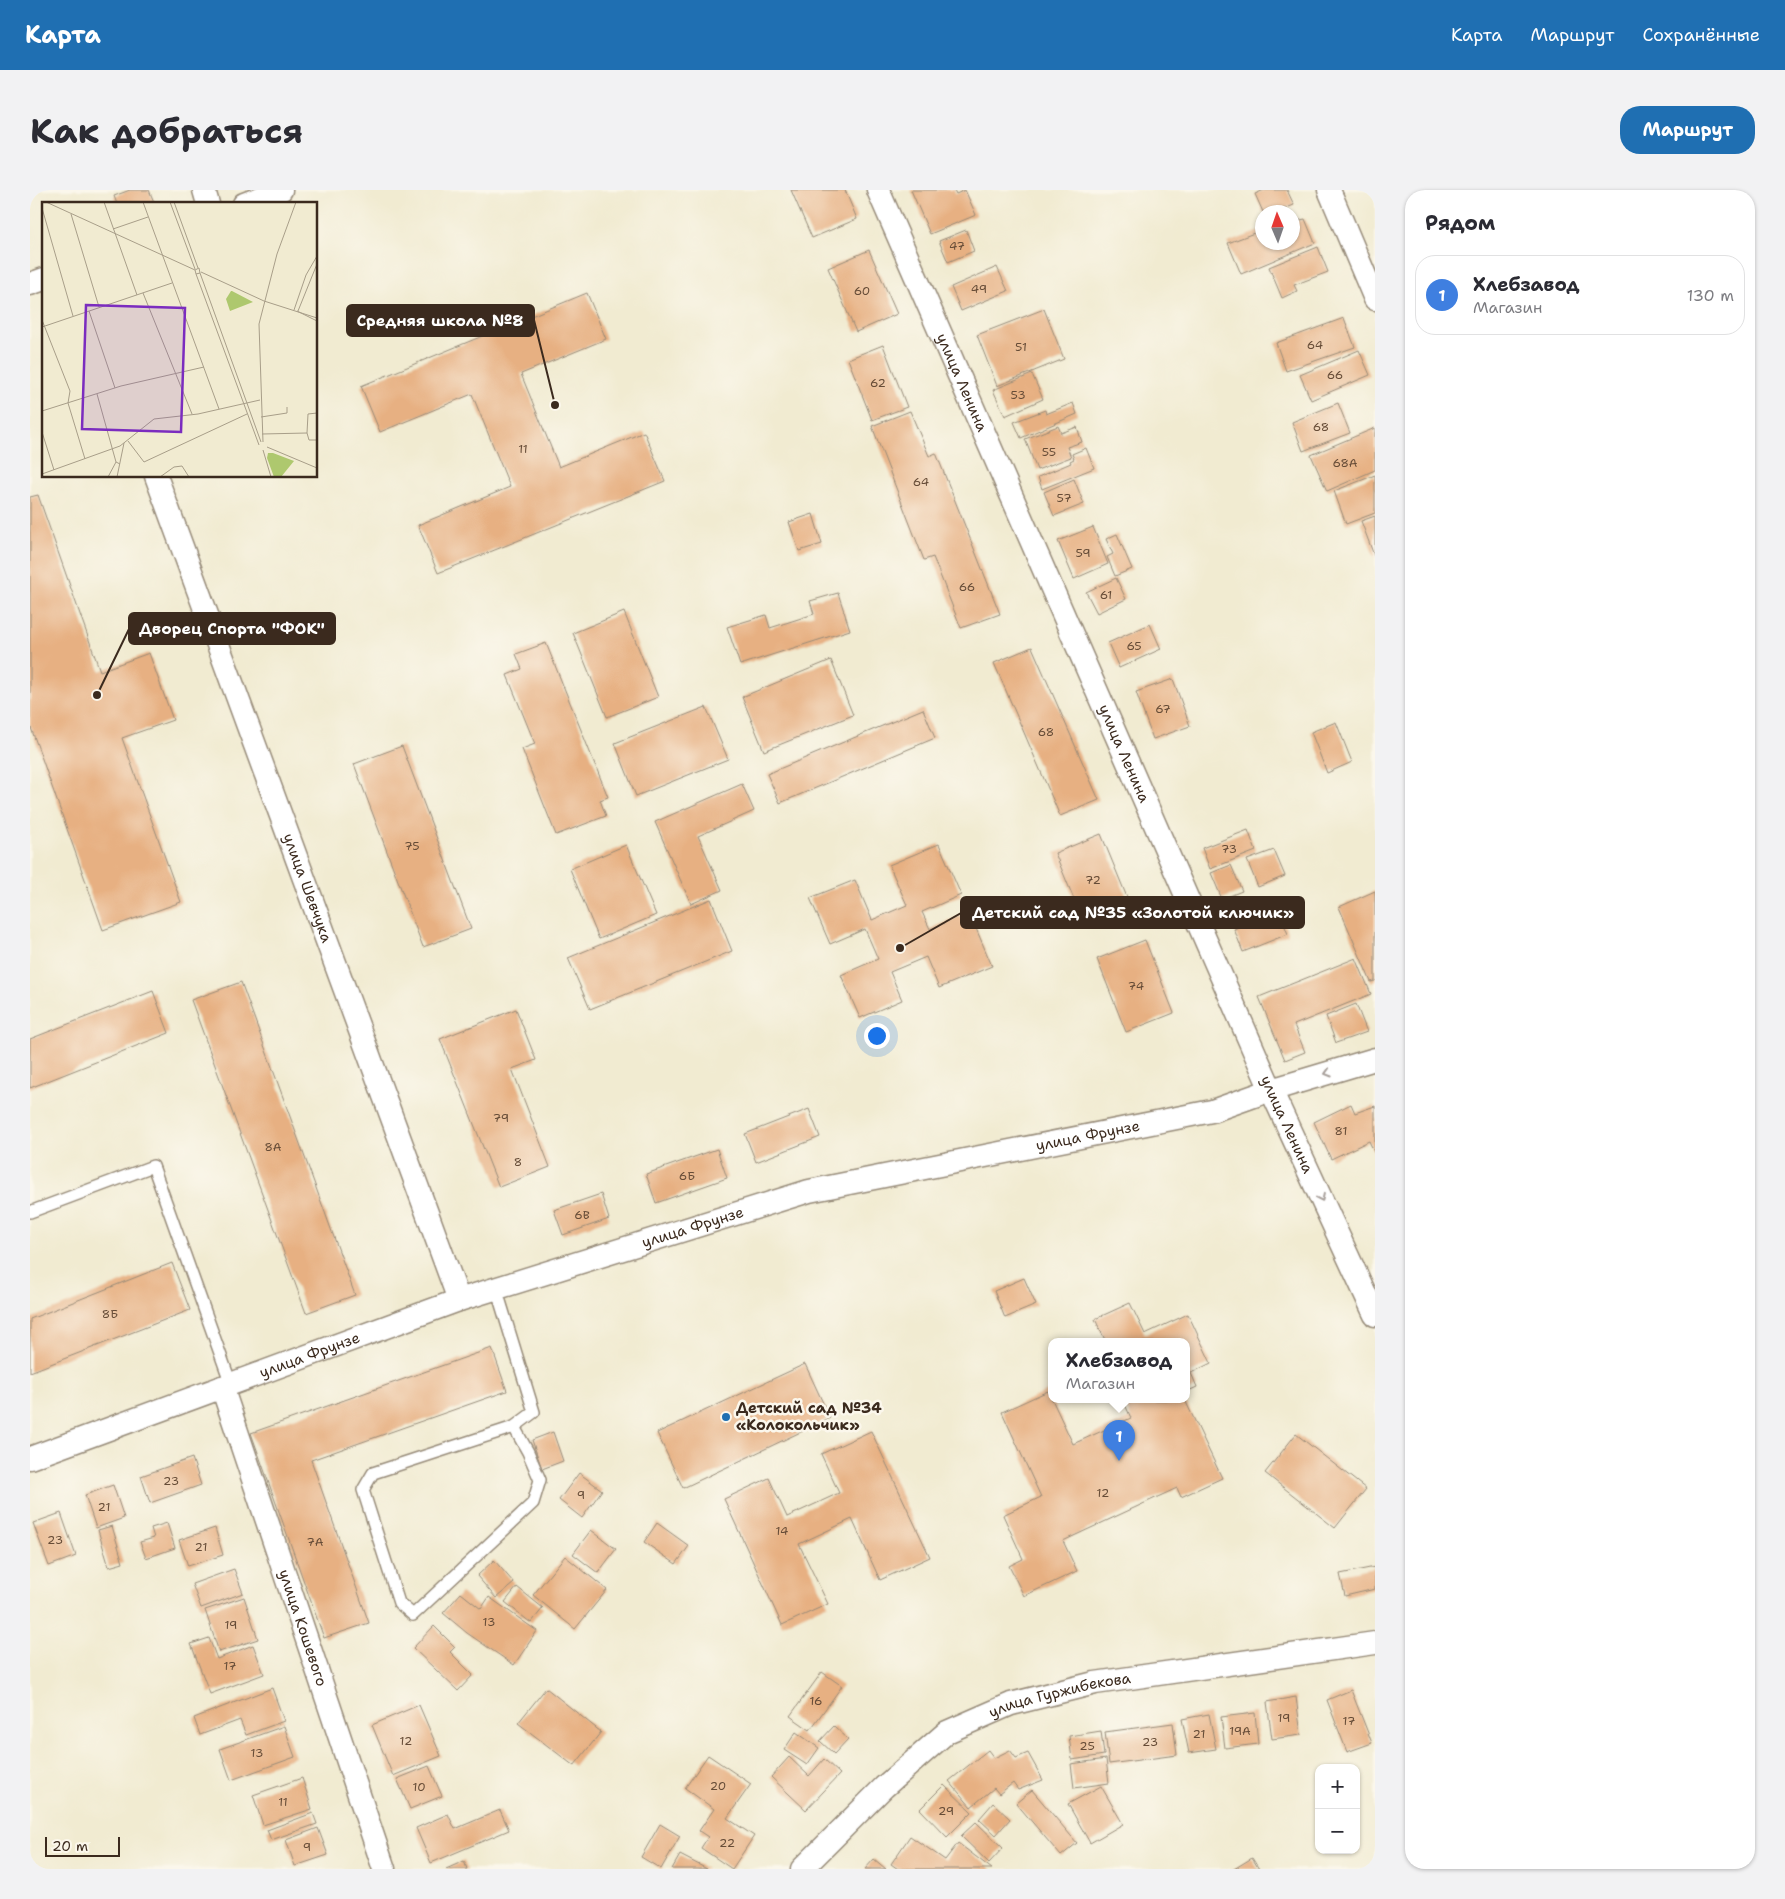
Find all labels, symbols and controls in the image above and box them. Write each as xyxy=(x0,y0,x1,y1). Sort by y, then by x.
text: Карта xyxy=(25,19,101,51)
text: Карта xyxy=(1451,23,1502,47)
text: Маршрут xyxy=(1530,23,1614,47)
text: Сохранённые xyxy=(1642,23,1760,47)
button: Маршрут xyxy=(1620,106,1755,154)
text: Как добраться xyxy=(30,107,303,154)
inset map xyxy=(42,202,318,478)
north arrow xyxy=(1255,205,1300,250)
text: Рядом xyxy=(1425,209,1495,237)
house number: 47 xyxy=(949,238,965,254)
text: Хлебзавод xyxy=(1473,272,1580,297)
house number: 49 xyxy=(971,281,987,297)
house number: 60 xyxy=(854,283,870,299)
text: 1 xyxy=(1438,285,1446,306)
text: 130 m xyxy=(1687,285,1734,306)
text: Магазин xyxy=(1473,297,1542,318)
callout: Средняя школа №8 xyxy=(347,305,534,336)
text: Средняя школа №8 xyxy=(357,310,523,331)
street label: улица Ленина xyxy=(932,330,993,435)
house number: 64 xyxy=(1307,337,1323,353)
house number: 51 xyxy=(1015,339,1027,355)
house number: 66 xyxy=(1327,367,1343,383)
house number: 62 xyxy=(870,375,886,391)
house number: 53 xyxy=(1010,387,1026,403)
house number: 68 xyxy=(1313,419,1329,435)
house number: 11 xyxy=(518,441,528,457)
house number: 55 xyxy=(1042,444,1056,460)
house number: 68А xyxy=(1332,455,1358,471)
house number: 64 xyxy=(913,474,929,490)
house number: 57 xyxy=(1056,490,1072,506)
house number: 59 xyxy=(1075,545,1091,561)
house number: 66 xyxy=(959,579,975,595)
house number: 61 xyxy=(1100,587,1112,603)
callout: Дворец Спорта "ФОК" xyxy=(129,613,335,644)
text: Дворец Спорта "ФОК" xyxy=(139,618,325,639)
house number: 65 xyxy=(1126,638,1142,654)
street label: улица Ленина xyxy=(1094,701,1155,807)
house number: 67 xyxy=(1155,701,1171,717)
house number: 68 xyxy=(1038,724,1054,740)
street label: улица Шевчука xyxy=(278,831,337,946)
house number: 75 xyxy=(404,838,420,854)
house number: 73 xyxy=(1221,841,1237,857)
house number: 72 xyxy=(1085,872,1101,888)
callout: Детский сад №35 «Золотой ключик» xyxy=(961,897,1304,928)
text: Детский сад №35 «Золотой ключик» xyxy=(972,902,1294,923)
house number: 74 xyxy=(1128,978,1144,994)
your location xyxy=(864,1023,890,1049)
one-way arrow xyxy=(1325,1067,1333,1077)
street label: улица Ленина xyxy=(1256,1072,1318,1177)
house number: 79 xyxy=(493,1110,509,1126)
street label: улица Фрунзе xyxy=(1034,1116,1142,1156)
house number: 81 xyxy=(1335,1123,1347,1139)
house number: 8А xyxy=(264,1139,282,1155)
house number: 8 xyxy=(514,1154,522,1170)
house number: 6Б xyxy=(679,1168,695,1184)
one-way arrow xyxy=(1315,1193,1325,1202)
street label: улица Фрунзе xyxy=(639,1202,746,1252)
house number: 6В xyxy=(574,1207,590,1223)
house number: 8Б xyxy=(102,1306,118,1322)
street label: улица Фрунзе xyxy=(257,1327,363,1383)
popup xyxy=(1048,1338,1190,1403)
text: Хлебзавод xyxy=(1066,1348,1172,1373)
text: Магазин xyxy=(1066,1373,1135,1394)
place label: Детский сад №34 «Колокольчик» xyxy=(736,1398,882,1435)
marker: Детский сад №34 «Колокольчик» xyxy=(720,1411,732,1423)
pin: 1 xyxy=(1103,1420,1135,1461)
house number: 23 xyxy=(163,1473,179,1489)
house number: 12 xyxy=(1097,1485,1109,1501)
house number: 9 xyxy=(577,1487,585,1503)
house number: 21 xyxy=(98,1499,110,1515)
house number: 14 xyxy=(776,1523,788,1539)
house number: 23 xyxy=(47,1532,63,1548)
house number: 7А xyxy=(306,1534,324,1550)
house number: 21 xyxy=(195,1539,207,1555)
street label: улица Кошевого xyxy=(274,1567,332,1689)
house number: 13 xyxy=(483,1614,495,1630)
house number: 19 xyxy=(225,1617,237,1633)
house number: 17 xyxy=(224,1658,236,1674)
street label: улица Гуржибекова xyxy=(985,1668,1133,1723)
house number: 16 xyxy=(809,1693,823,1709)
house number: 19 xyxy=(1278,1710,1290,1726)
house number: 17 xyxy=(1343,1713,1355,1729)
house number: 19А xyxy=(1229,1723,1251,1739)
house number: 21 xyxy=(1193,1726,1205,1742)
house number: 12 xyxy=(400,1733,412,1749)
house number: 23 xyxy=(1142,1734,1158,1750)
house number: 25 xyxy=(1079,1738,1095,1754)
house number: 13 xyxy=(251,1745,263,1761)
map controls xyxy=(1315,1764,1360,1854)
button: + xyxy=(1315,1764,1360,1809)
house number: 20 xyxy=(710,1778,726,1794)
house number: 10 xyxy=(412,1779,426,1795)
house number: 11 xyxy=(278,1794,288,1810)
house number: 29 xyxy=(938,1803,954,1819)
button: − xyxy=(1315,1809,1360,1854)
scale bar xyxy=(45,1834,120,1857)
house number: 22 xyxy=(719,1835,735,1851)
text: 20 m xyxy=(52,1837,88,1855)
house number: 9 xyxy=(303,1839,311,1855)

